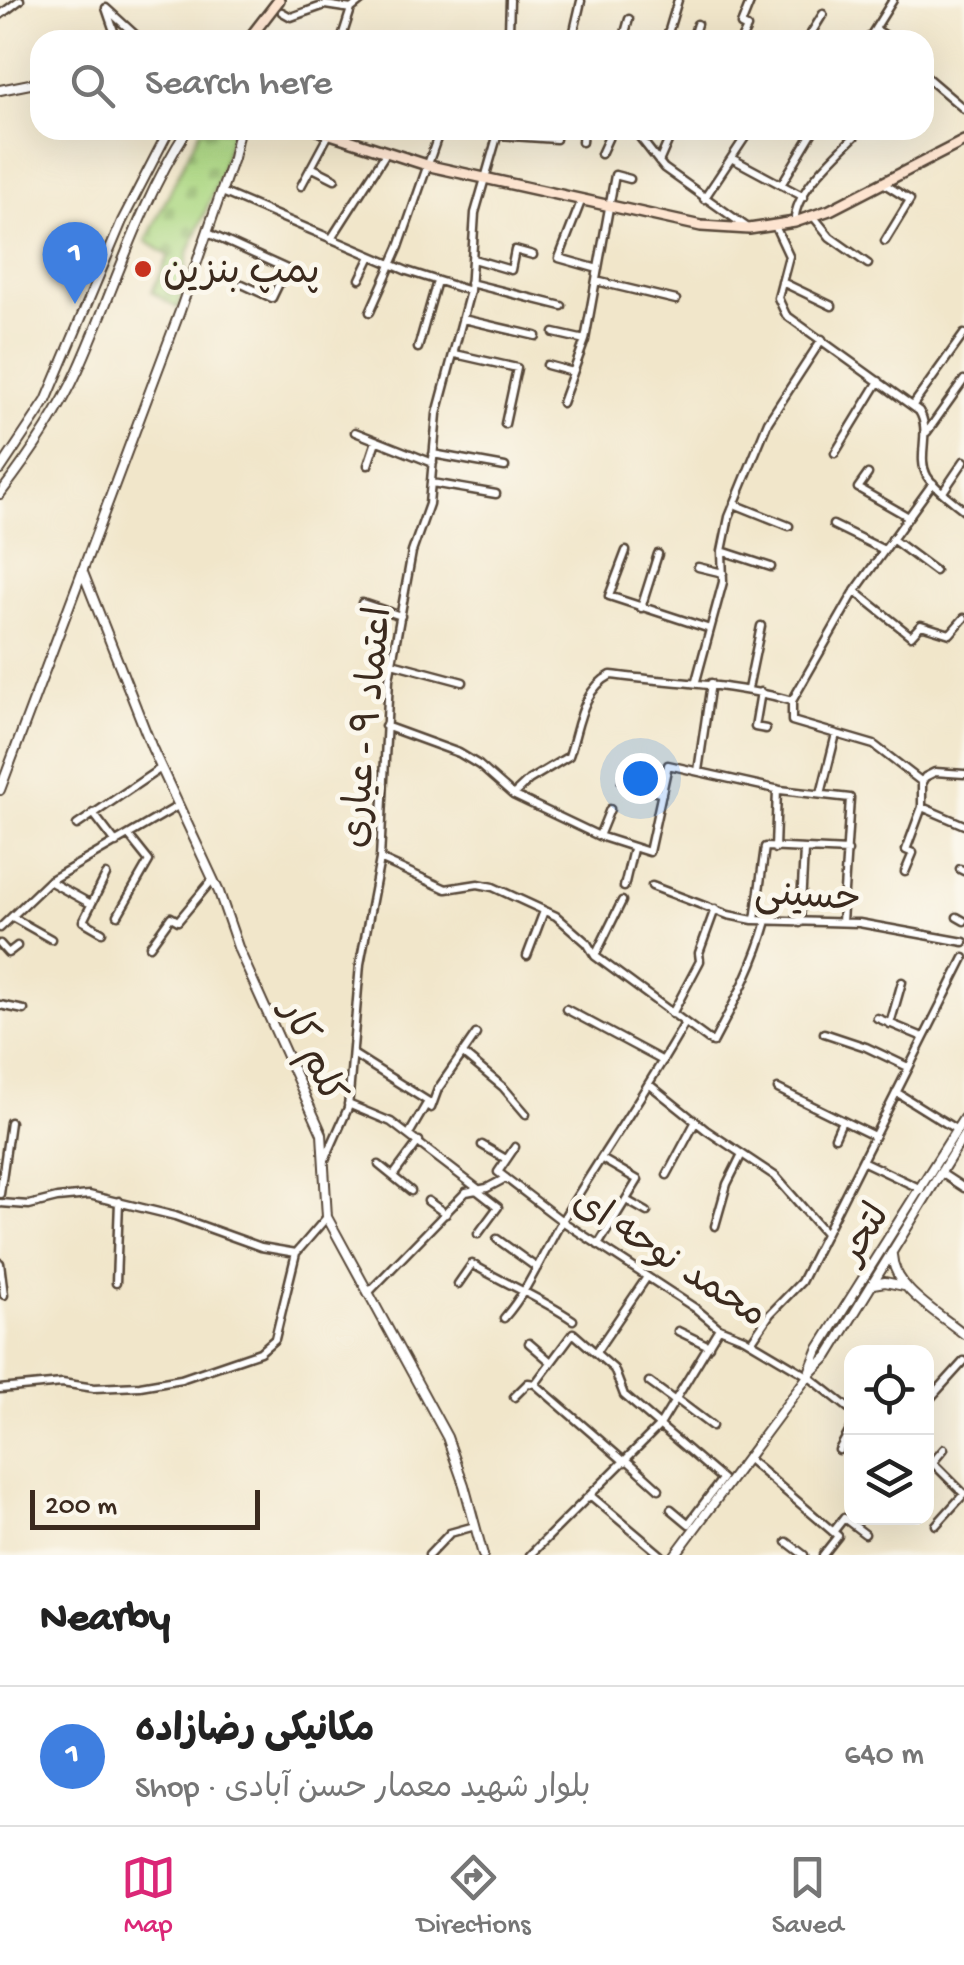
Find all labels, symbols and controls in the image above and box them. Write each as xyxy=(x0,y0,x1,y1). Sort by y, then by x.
search box xyxy=(30,30,934,140)
icon: search xyxy=(65,58,120,113)
text: Search here xyxy=(145,63,332,107)
pin: 1 xyxy=(42,222,108,304)
place label: پمپ بنزین xyxy=(163,253,320,297)
marker: پمپ بنزین xyxy=(132,258,154,280)
street label: اعتماد ۹ - عیاری xyxy=(334,605,405,850)
your location xyxy=(615,753,666,804)
street label: حسینی xyxy=(753,873,862,925)
street label: کلم کار xyxy=(265,992,352,1112)
street label: محمد نوحه ای xyxy=(563,1181,773,1340)
street label: لتحر xyxy=(830,1197,902,1276)
map controls xyxy=(844,1345,934,1525)
button: locate xyxy=(844,1345,934,1435)
button: layers xyxy=(844,1435,934,1525)
scale bar xyxy=(30,1485,260,1530)
text: 200 m xyxy=(45,1491,117,1524)
text: Nearby xyxy=(40,1596,170,1645)
text: مکانیکی رضازاده xyxy=(135,1711,374,1755)
text: 1 xyxy=(66,1737,79,1775)
text: 640 m xyxy=(844,1737,924,1775)
text: Shop · بلوار شهید معمار حسن آبادی xyxy=(135,1771,591,1809)
tab: Map xyxy=(121,1850,176,1943)
tab: Directions xyxy=(417,1850,531,1943)
tab: Saved xyxy=(772,1850,843,1943)

